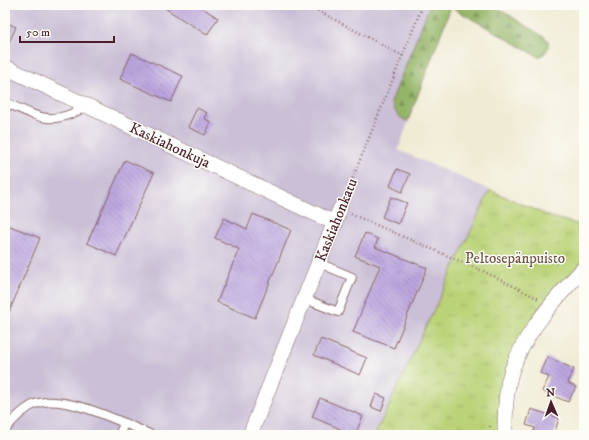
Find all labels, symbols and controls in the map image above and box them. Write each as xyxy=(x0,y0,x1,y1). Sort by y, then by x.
scale bar xyxy=(20,18,114,44)
text: 50 m xyxy=(26,25,50,40)
street label: Kaskiahonkuja xyxy=(126,118,214,173)
street label: Kaskiahonkatu xyxy=(311,176,362,265)
park label: Peltosepänpuisto xyxy=(465,249,565,268)
north arrow xyxy=(531,382,571,422)
text: N xyxy=(546,386,555,400)

